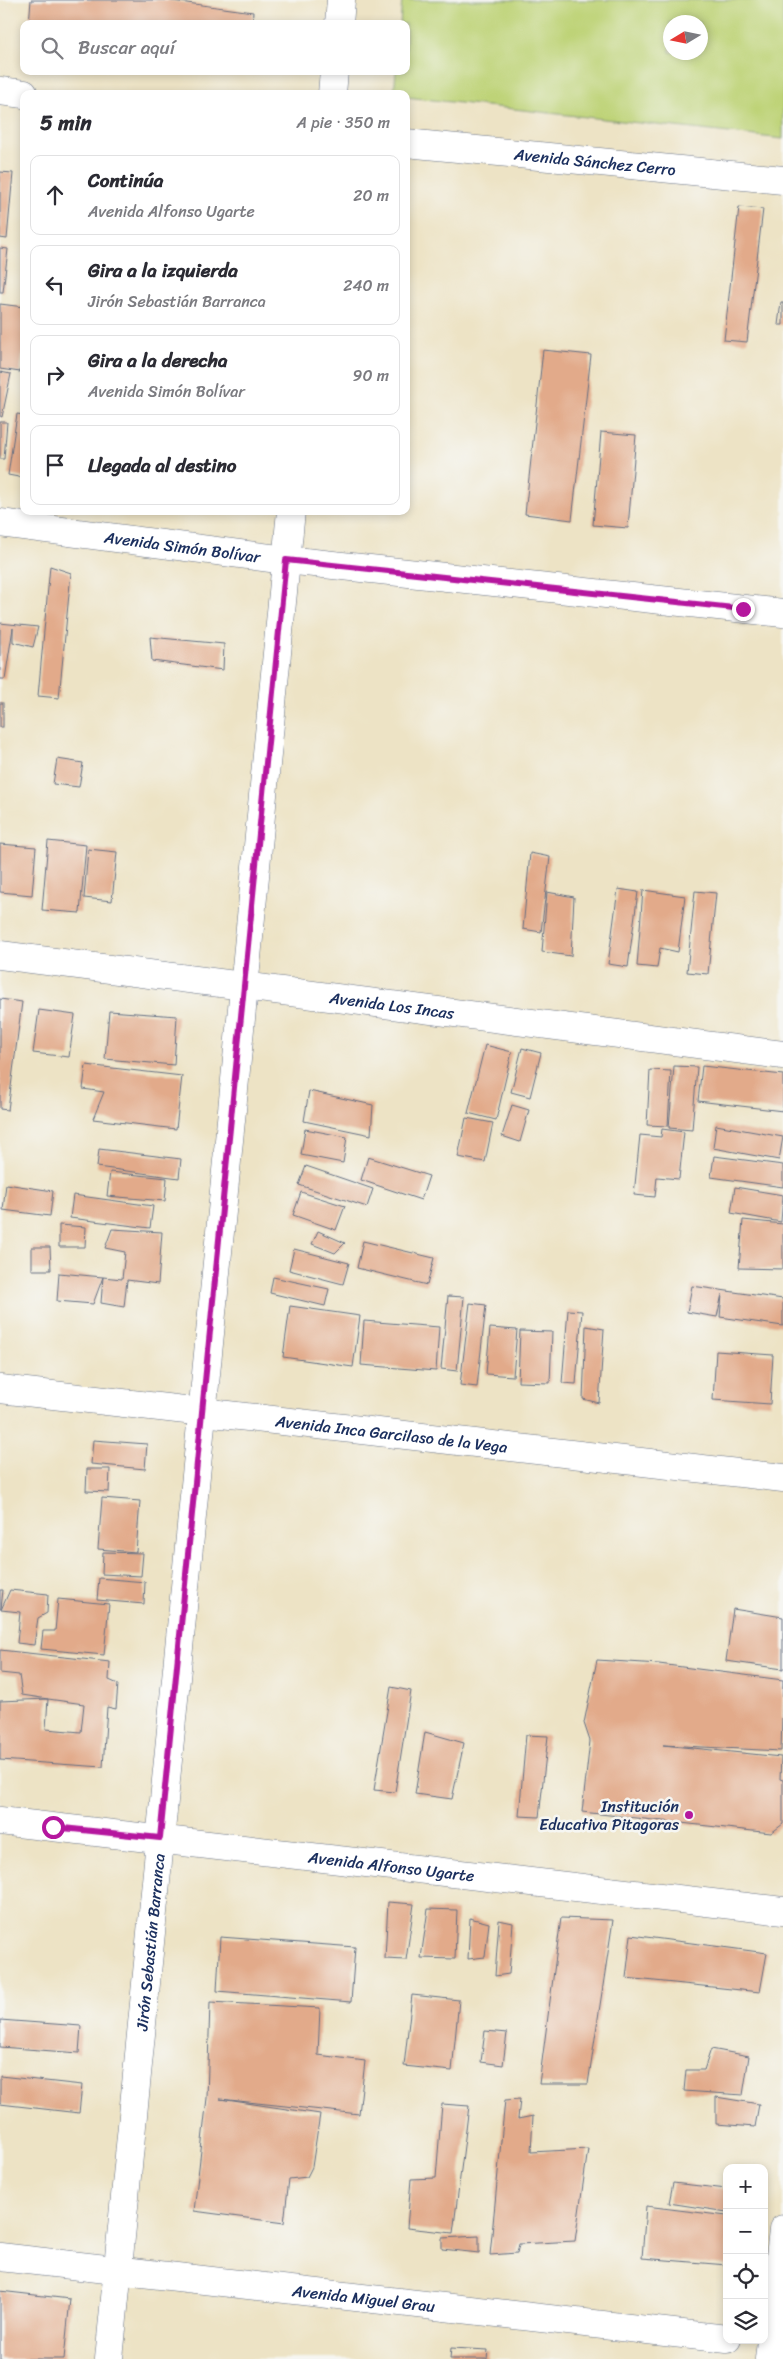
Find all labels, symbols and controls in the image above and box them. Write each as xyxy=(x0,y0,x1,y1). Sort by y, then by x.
north arrow xyxy=(663,15,708,60)
search box xyxy=(20,20,410,75)
text: Buscar aquí xyxy=(78,31,175,64)
icon: search xyxy=(38,34,66,62)
text: 5 min xyxy=(40,104,92,142)
text: A pie · 350 m xyxy=(297,108,390,137)
street label: Avenida Sánchez Cerro xyxy=(512,140,677,184)
text: Continúa xyxy=(88,164,163,197)
icon: ahead xyxy=(41,181,69,209)
text: 20 m xyxy=(353,181,389,210)
text: Avenida Alfonso Ugarte xyxy=(88,197,255,226)
text: Gira a la izquierda xyxy=(88,254,238,287)
icon: left xyxy=(41,271,69,299)
text: 240 m xyxy=(343,271,389,300)
text: Jirón Sebastián Barranca xyxy=(88,287,266,316)
text: Gira a la derecha xyxy=(88,344,227,377)
icon: right xyxy=(41,361,69,389)
text: 90 m xyxy=(353,361,389,390)
text: Avenida Simón Bolívar xyxy=(88,377,245,406)
text: Llegada al destino xyxy=(88,449,237,482)
icon: arrive xyxy=(41,451,69,479)
street label: Avenida Simón Bolívar xyxy=(102,523,264,572)
route end xyxy=(732,598,755,621)
street label: Avenida Los Incas xyxy=(327,983,456,1028)
street label: Avenida Inca Garcilaso de la Vega xyxy=(273,1406,509,1462)
place label: Institución Educativa Pitagoras xyxy=(539,1792,680,1839)
marker: Institución Educativa Pitagoras xyxy=(683,1809,695,1821)
route start xyxy=(42,1816,65,1839)
street label: Avenida Alfonso Ugarte xyxy=(306,1842,476,1890)
street label: Jirón Sebastián Barranca xyxy=(127,1852,174,2033)
map controls xyxy=(723,2164,768,2344)
button: + xyxy=(723,2164,768,2209)
button: − xyxy=(723,2209,768,2254)
button: locate xyxy=(723,2254,768,2299)
street label: Avenida Miguel Grau xyxy=(290,2276,437,2321)
button: layers xyxy=(723,2299,768,2344)

